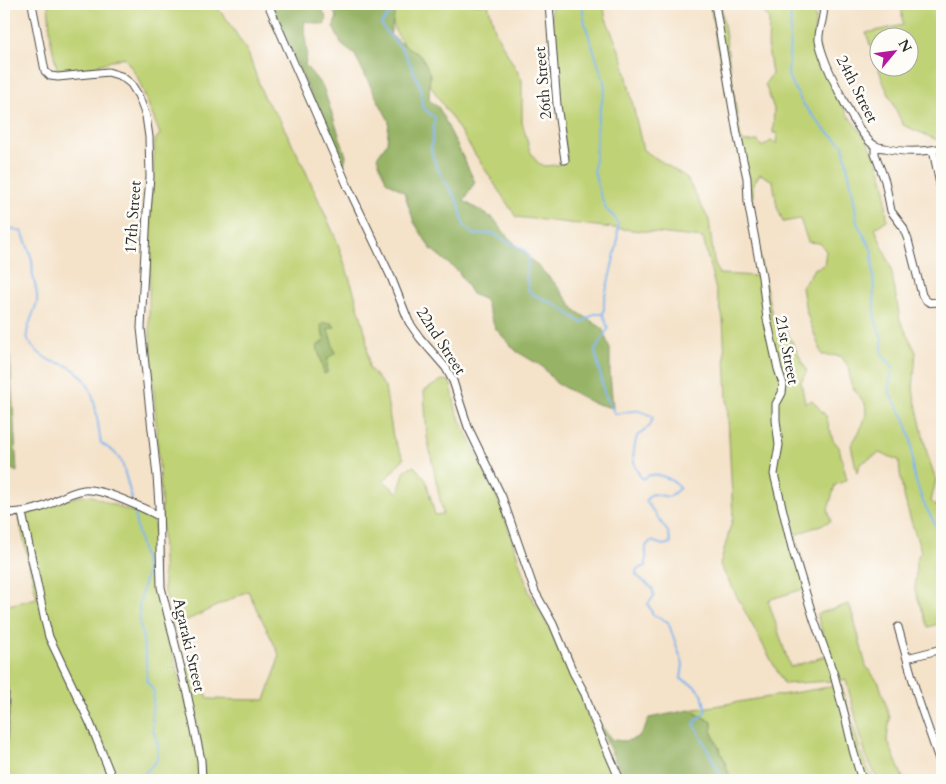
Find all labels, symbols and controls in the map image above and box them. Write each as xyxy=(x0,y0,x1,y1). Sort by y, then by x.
north arrow xyxy=(868,28,918,78)
text: N xyxy=(894,36,916,56)
street label: 26th Street xyxy=(529,46,557,120)
street label: 24th Street xyxy=(831,51,883,127)
street label: 17th Street xyxy=(119,180,147,254)
street label: 22nd Street xyxy=(411,303,471,379)
street label: 21st Street xyxy=(770,314,804,386)
street label: Agaraki Street xyxy=(167,596,211,694)

